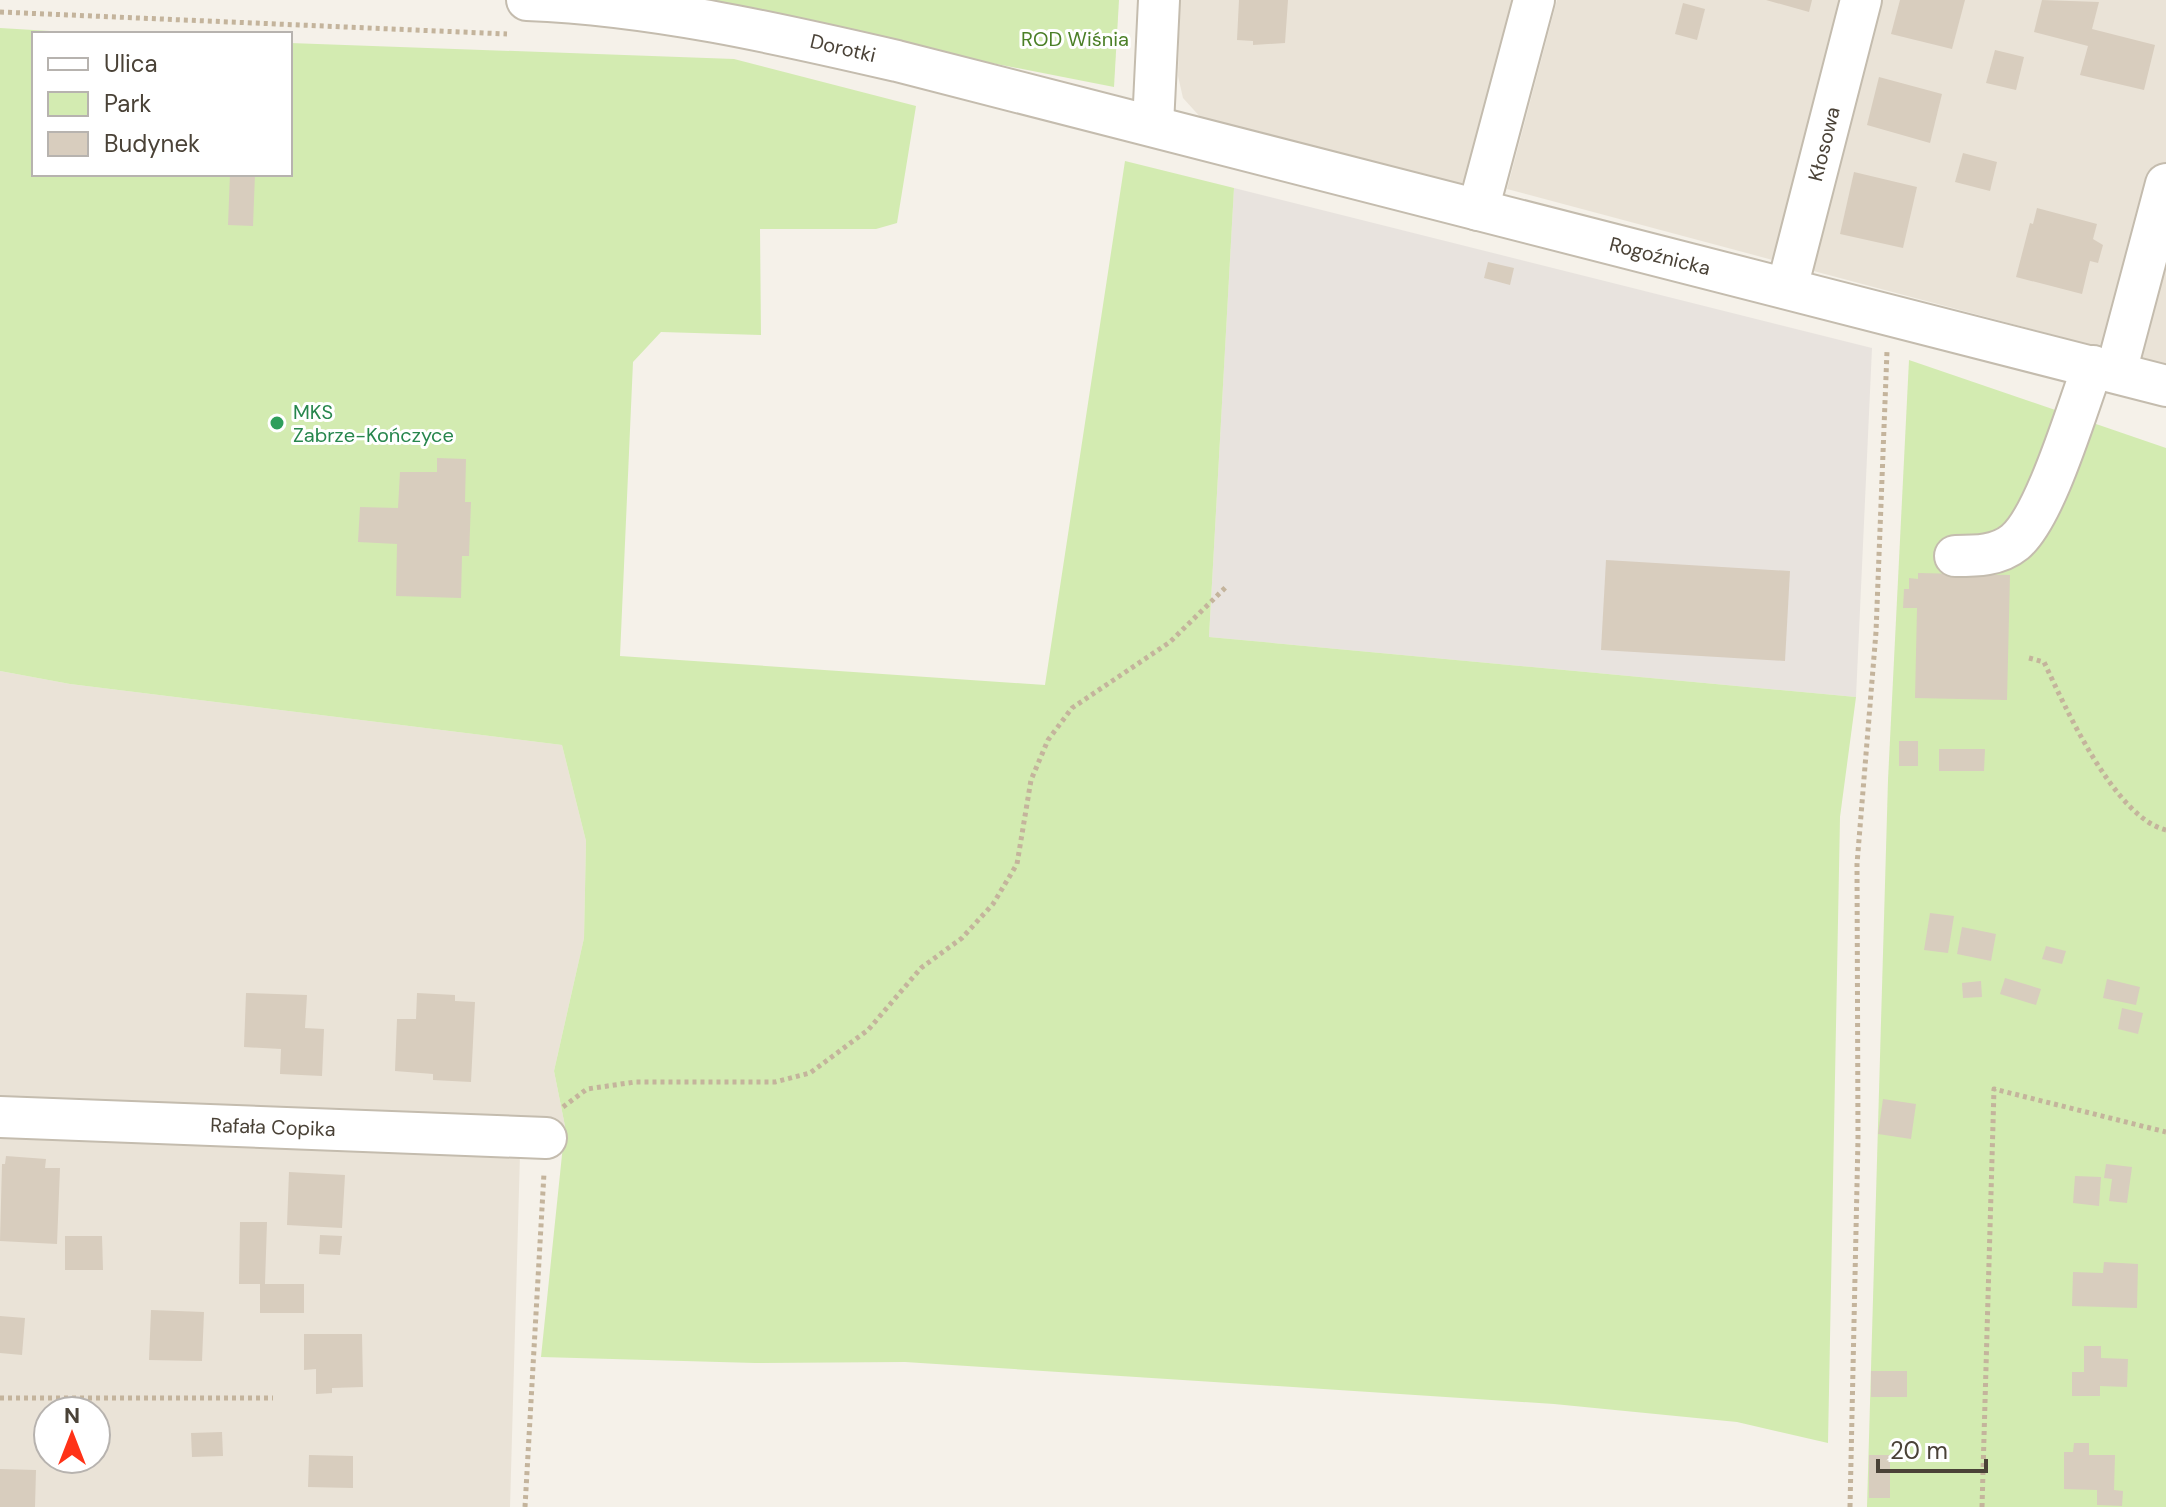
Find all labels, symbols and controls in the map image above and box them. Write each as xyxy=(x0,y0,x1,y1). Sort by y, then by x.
park label: ROD Wiśnia xyxy=(1021,26,1129,52)
street label: Dorotki xyxy=(808,28,878,68)
legend xyxy=(32,32,292,176)
text: Ulica xyxy=(104,48,158,79)
text: Park xyxy=(104,88,151,119)
street label: Kłosowa xyxy=(1802,104,1846,184)
text: Budynek xyxy=(104,128,200,159)
street label: Rogoźnicka xyxy=(1607,231,1713,281)
place label: MKS Zabrze-Kończyce xyxy=(293,399,454,448)
marker: MKS Zabrze-Kończyce xyxy=(268,414,286,432)
street label: Rafała Copika xyxy=(210,1112,336,1142)
north arrow xyxy=(32,1395,112,1475)
text: N xyxy=(64,1401,80,1430)
scale bar xyxy=(1878,1423,1986,1473)
text: 20 m xyxy=(1890,1435,1948,1466)

